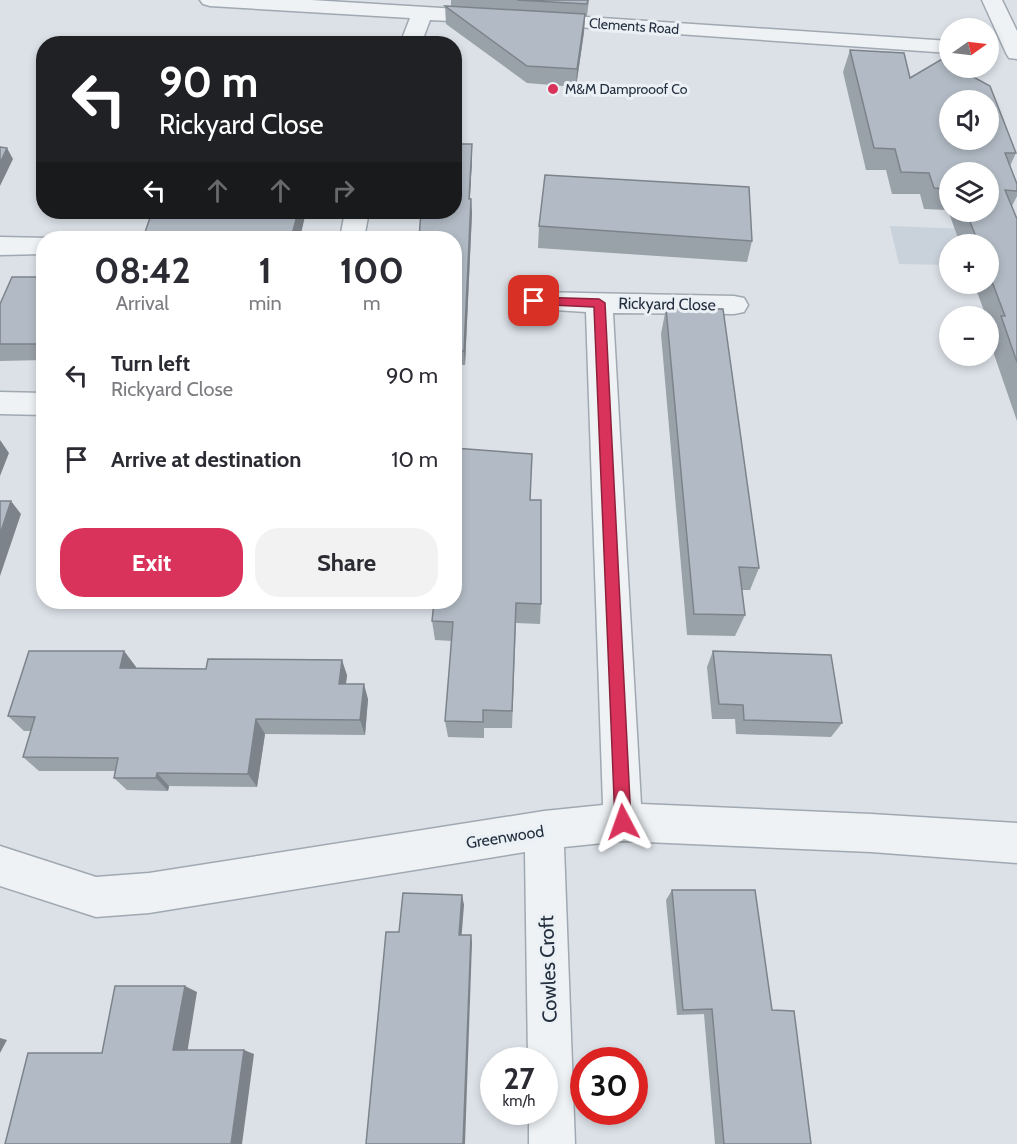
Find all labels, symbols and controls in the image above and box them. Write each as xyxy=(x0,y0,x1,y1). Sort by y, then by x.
street label: Clements Road xyxy=(588,14,680,38)
north arrow xyxy=(939,18,999,78)
map controls xyxy=(939,18,999,366)
text: 90 m xyxy=(159,56,258,108)
icon: left xyxy=(60,60,138,138)
place label: M&M Damprooof Co xyxy=(565,80,688,98)
marker: M&M Damprooof Co xyxy=(546,82,560,96)
button: sound xyxy=(939,90,999,150)
text: Rickyard Close xyxy=(159,108,324,141)
button: layers xyxy=(939,162,999,222)
icon: left xyxy=(138,174,171,207)
icon: ahead xyxy=(201,174,234,207)
icon: ahead xyxy=(264,174,297,207)
icon: right xyxy=(327,174,360,207)
button: + xyxy=(939,234,999,294)
text: 08:42 xyxy=(94,248,191,292)
text: 1 xyxy=(259,248,272,292)
text: 100 xyxy=(340,248,404,292)
pin xyxy=(508,275,559,326)
icon: arrive xyxy=(517,284,550,317)
text: Arrival xyxy=(116,291,169,315)
text: min xyxy=(249,291,282,315)
text: m xyxy=(363,291,381,315)
street label: Rickyard Close xyxy=(618,294,716,314)
button: − xyxy=(939,306,999,366)
text: Turn left xyxy=(111,350,190,377)
icon: left xyxy=(60,359,93,392)
text: 90 m xyxy=(386,362,438,389)
text: Rickyard Close xyxy=(111,377,233,401)
icon: arrive xyxy=(60,443,93,476)
text: Arrive at destination xyxy=(111,446,301,473)
text: 10 m xyxy=(391,446,438,473)
button: Exit xyxy=(60,528,243,597)
button: Share xyxy=(255,528,438,597)
position arrow xyxy=(591,790,655,854)
street label: Greenwood xyxy=(465,821,545,853)
street label: Cowles Croft xyxy=(534,915,562,1023)
speed limit sign: 30 xyxy=(570,1047,648,1125)
text: 27 xyxy=(503,1060,535,1097)
text: km/h xyxy=(503,1092,535,1110)

